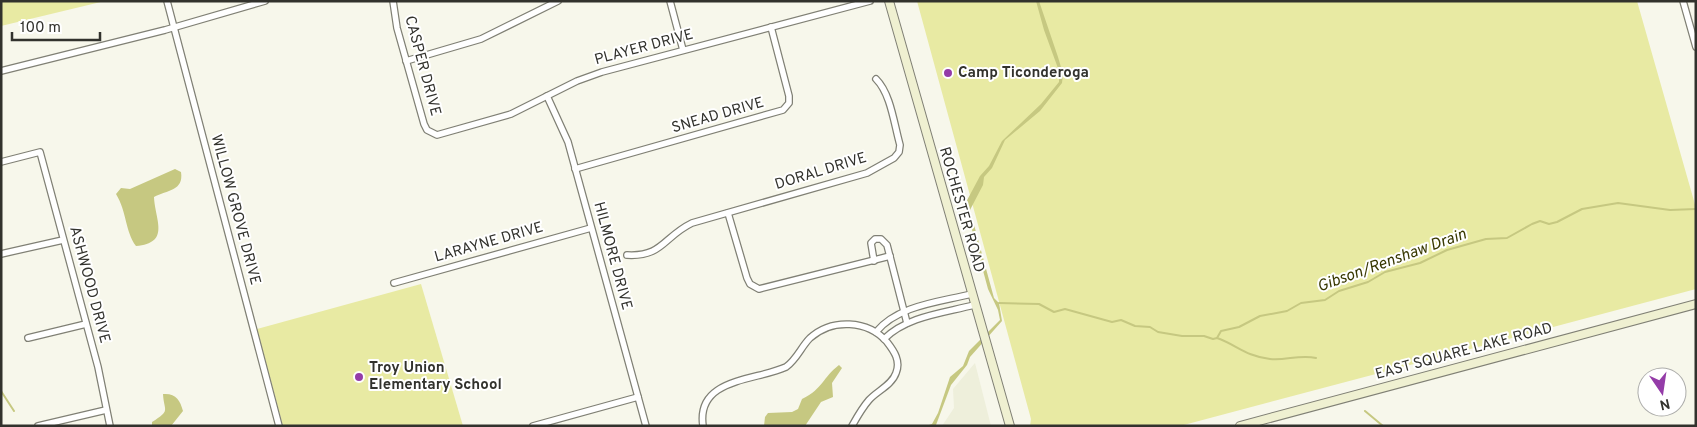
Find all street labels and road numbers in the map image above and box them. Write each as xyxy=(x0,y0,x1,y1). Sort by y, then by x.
street label: CASPER DRIVE xyxy=(400,14,444,118)
street label: PLAYER DRIVE xyxy=(593,26,695,70)
street label: SNEAD DRIVE xyxy=(670,94,766,138)
street label: WILLOW GROVE DRIVE xyxy=(206,133,264,287)
street label: ROCHESTER ROAD xyxy=(934,145,988,275)
street label: DORAL DRIVE xyxy=(773,149,869,195)
street label: HILMORE DRIVE xyxy=(588,200,636,312)
street label: LARAYNE DRIVE xyxy=(432,218,546,268)
street label: ASHWOOD DRIVE xyxy=(64,224,114,346)
street label: EAST SQUARE LAKE ROAD xyxy=(1373,319,1555,385)

